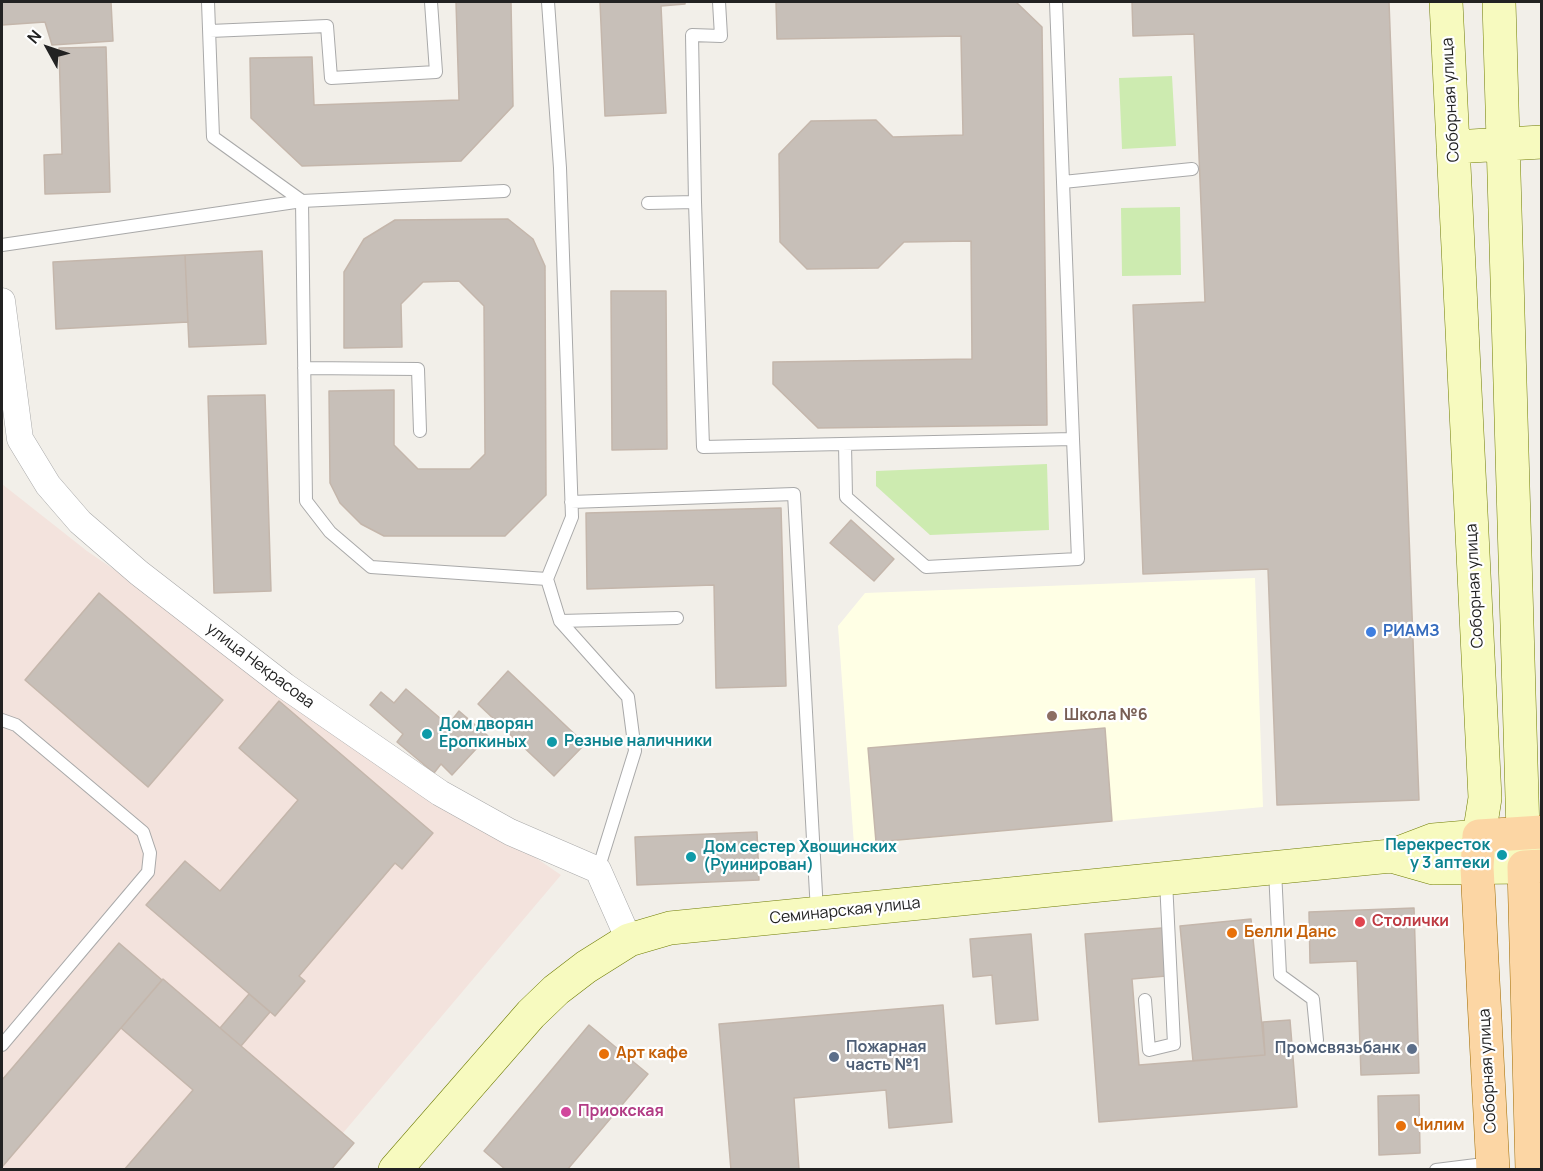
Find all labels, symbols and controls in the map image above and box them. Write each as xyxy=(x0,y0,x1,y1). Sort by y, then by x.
north arrow xyxy=(18,18,78,78)
text: N xyxy=(22,25,46,48)
street label: Соборная улица xyxy=(1438,37,1464,163)
street label: Соборная улица xyxy=(1462,523,1488,649)
street label: улица Некрасова xyxy=(202,619,318,713)
place label: РИАМЗ xyxy=(1383,622,1440,642)
marker: РИАМЗ xyxy=(1364,625,1378,639)
place label: Школа №6 xyxy=(1064,706,1148,726)
marker: Школа №6 xyxy=(1045,709,1059,723)
place label: Дом дворян Еропкиных xyxy=(439,715,534,753)
marker: Дом дворян Еропкиных xyxy=(420,727,434,741)
place label: Резные наличники xyxy=(564,732,712,752)
marker: Резные наличники xyxy=(545,735,559,749)
place label: Перекресток у 3 аптеки xyxy=(1385,836,1490,874)
place label: Дом сестер Хвощинских (Руинирован) xyxy=(703,838,897,876)
marker: Перекресток у 3 аптеки xyxy=(1495,848,1509,862)
marker: Дом сестер Хвощинских (Руинирован) xyxy=(684,850,698,864)
street label: Семинарская улица xyxy=(769,894,921,928)
place label: Столички xyxy=(1372,912,1449,932)
marker: Столички xyxy=(1353,915,1367,929)
place label: Белли Данс xyxy=(1244,923,1337,943)
marker: Белли Данс xyxy=(1225,926,1239,940)
street label: Соборная улица xyxy=(1475,1008,1501,1134)
place label: Пожарная часть №1 xyxy=(846,1038,927,1076)
place label: Промсвязьбанк xyxy=(1275,1039,1400,1059)
marker: Промсвязьбанк xyxy=(1405,1042,1419,1056)
place label: Арт кафе xyxy=(616,1044,688,1064)
marker: Арт кафе xyxy=(597,1047,611,1061)
marker: Пожарная часть №1 xyxy=(827,1050,841,1064)
place label: Приокская xyxy=(578,1102,664,1122)
marker: Приокская xyxy=(559,1105,573,1119)
place label: Чилим xyxy=(1413,1116,1465,1136)
marker: Чилим xyxy=(1394,1119,1408,1133)

